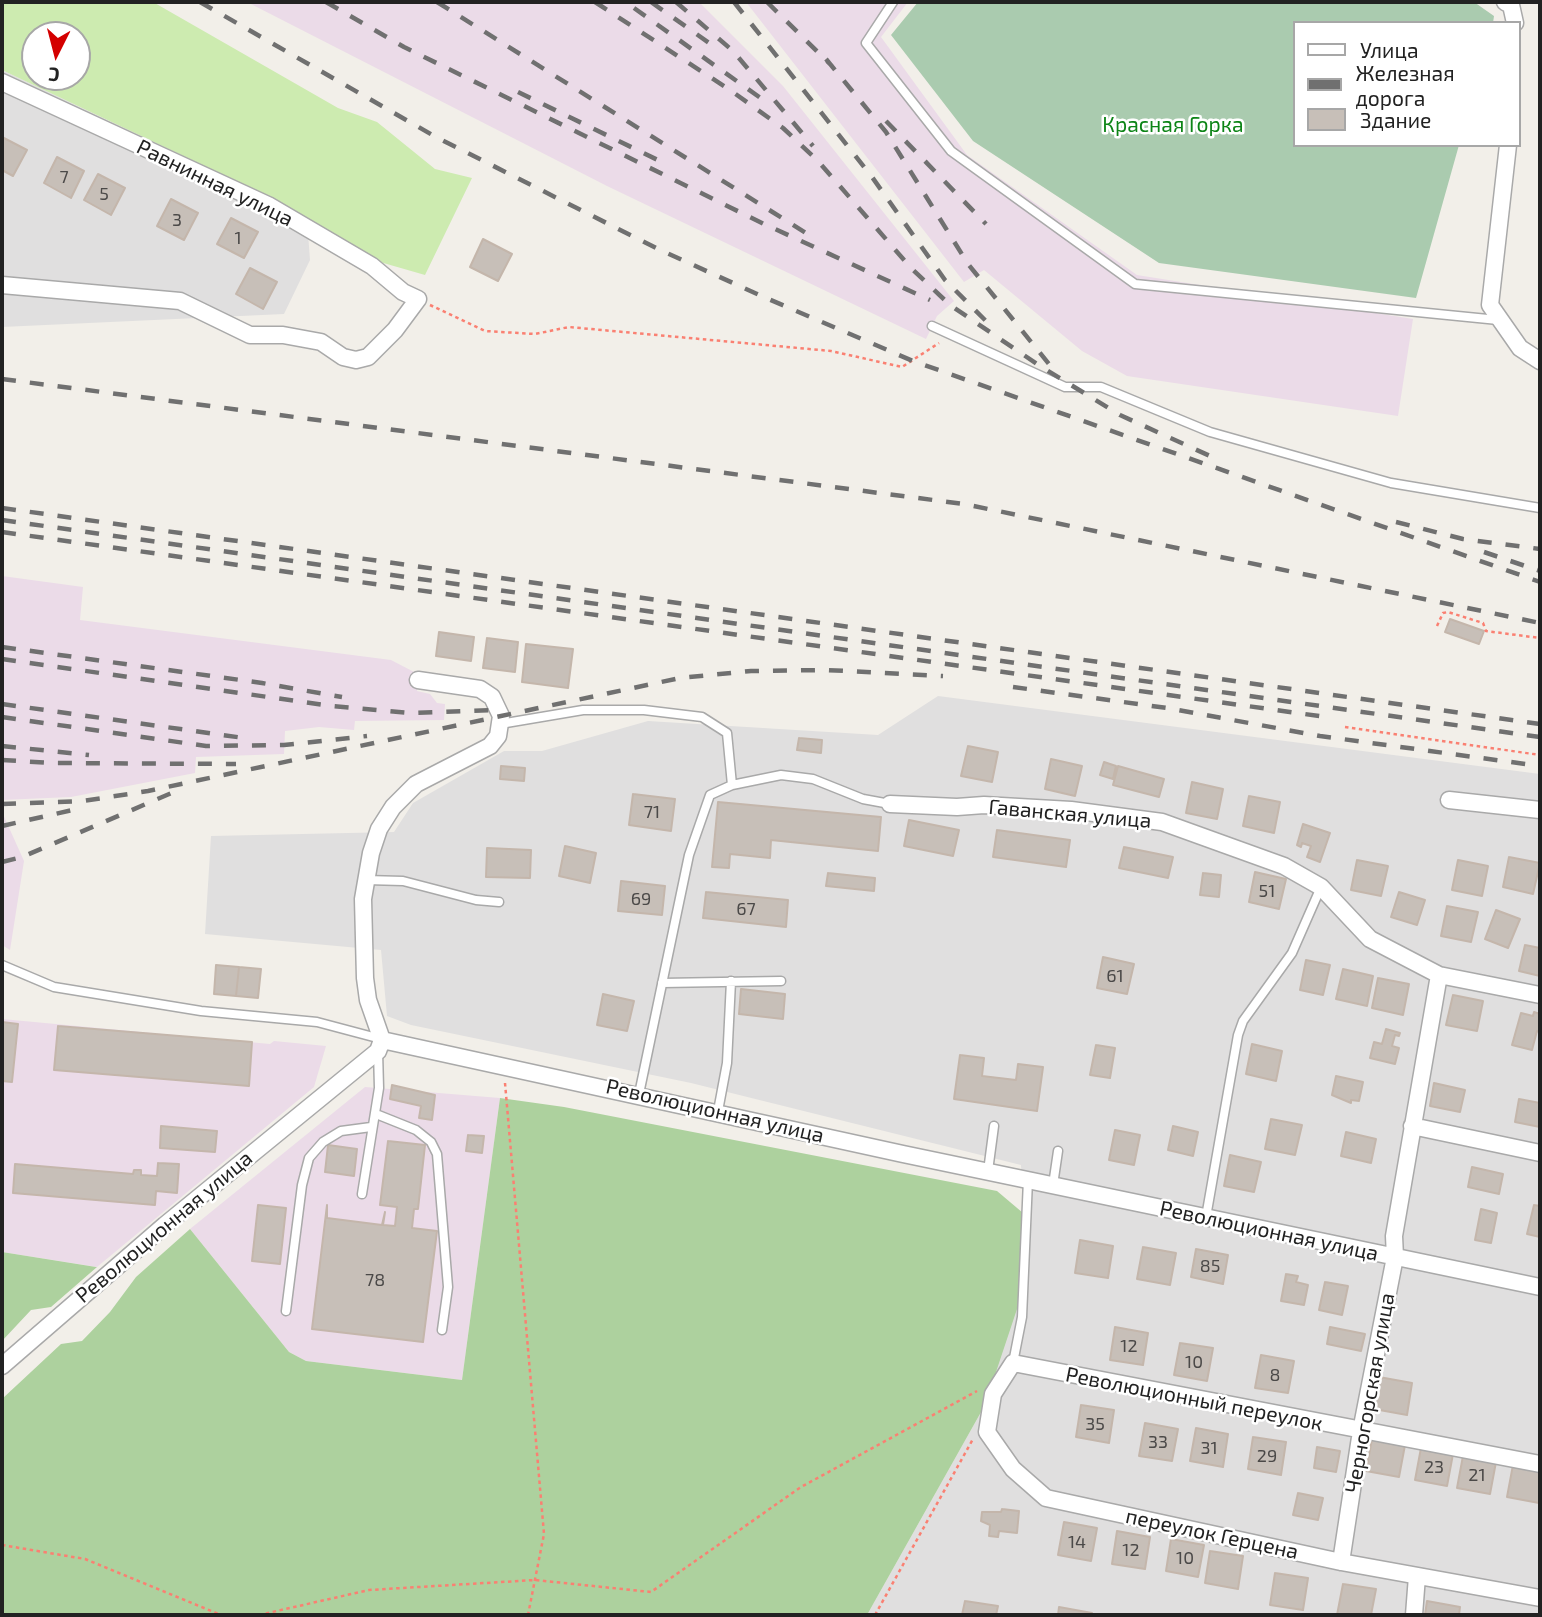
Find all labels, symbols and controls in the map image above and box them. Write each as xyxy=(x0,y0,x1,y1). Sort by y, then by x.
north arrow xyxy=(21,21,91,91)
legend xyxy=(1294,21,1521,147)
text: Улица xyxy=(1360,37,1419,62)
text: Железная дорога xyxy=(1356,60,1455,110)
text: С xyxy=(47,63,61,87)
text: Здание xyxy=(1360,107,1431,132)
park label: Красная Горка xyxy=(1102,112,1244,138)
street label: Равнинная улица xyxy=(133,134,297,232)
house number: 7 xyxy=(59,166,69,188)
house number: 5 xyxy=(99,183,109,205)
house number: 3 xyxy=(172,209,182,231)
house number: 1 xyxy=(234,227,242,249)
street label: Гаванская улица xyxy=(988,794,1152,834)
house number: 71 xyxy=(644,801,660,823)
house number: 51 xyxy=(1259,880,1275,902)
house number: 69 xyxy=(631,888,651,910)
house number: 67 xyxy=(736,898,756,920)
house number: 61 xyxy=(1106,965,1124,987)
street label: Революционная улица xyxy=(603,1074,827,1148)
street label: Революционная улица xyxy=(70,1146,258,1308)
street label: Революционная улица xyxy=(1157,1195,1381,1267)
house number: 85 xyxy=(1200,1255,1220,1277)
house number: 78 xyxy=(365,1269,385,1291)
street label: Черногорская улица xyxy=(1340,1291,1400,1495)
house number: 12 xyxy=(1120,1335,1138,1357)
house number: 10 xyxy=(1185,1351,1203,1373)
street label: Революционный переулок xyxy=(1063,1362,1325,1436)
house number: 8 xyxy=(1270,1364,1280,1386)
house number: 35 xyxy=(1085,1413,1105,1435)
house number: 33 xyxy=(1148,1431,1168,1453)
house number: 31 xyxy=(1200,1437,1218,1459)
house number: 29 xyxy=(1257,1445,1277,1467)
house number: 23 xyxy=(1424,1456,1444,1478)
house number: 21 xyxy=(1468,1464,1486,1486)
street label: переулок Герцена xyxy=(1123,1503,1301,1565)
house number: 14 xyxy=(1068,1531,1086,1553)
house number: 12 xyxy=(1122,1539,1140,1561)
house number: 10 xyxy=(1176,1547,1194,1569)

